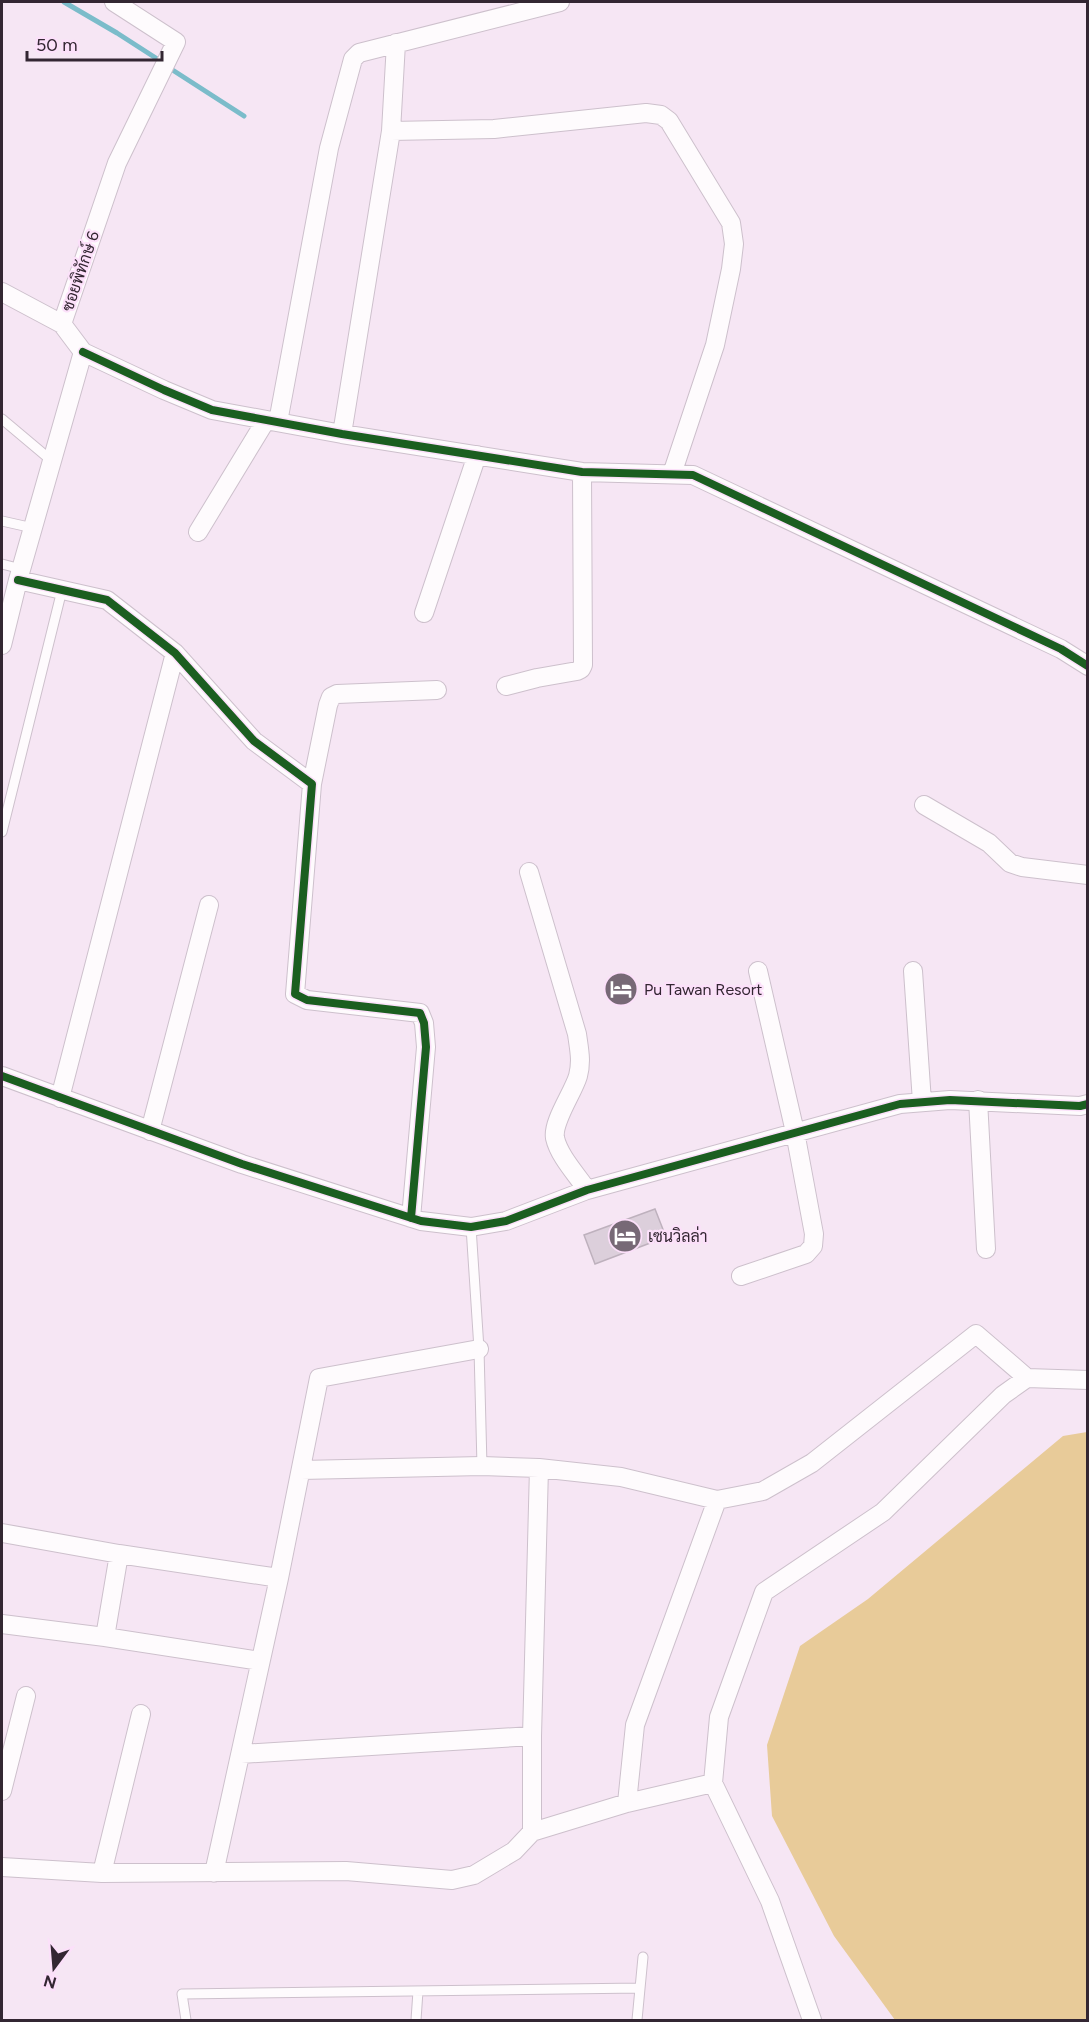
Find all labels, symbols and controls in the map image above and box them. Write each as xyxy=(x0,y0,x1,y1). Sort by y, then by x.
scale bar xyxy=(27,24,162,62)
text: 50 m xyxy=(36,34,78,56)
street label: ซอยพิทักษ์ 6 xyxy=(55,228,103,314)
hotel icon: Pu Tawan Resort xyxy=(603,971,639,1007)
place label: Pu Tawan Resort xyxy=(644,980,762,999)
hotel icon: เซนวิลล่า xyxy=(607,1218,643,1254)
place label: เซนวิลล่า xyxy=(648,1226,708,1246)
north arrow xyxy=(24,1938,84,1998)
text: N xyxy=(41,1971,59,1993)

